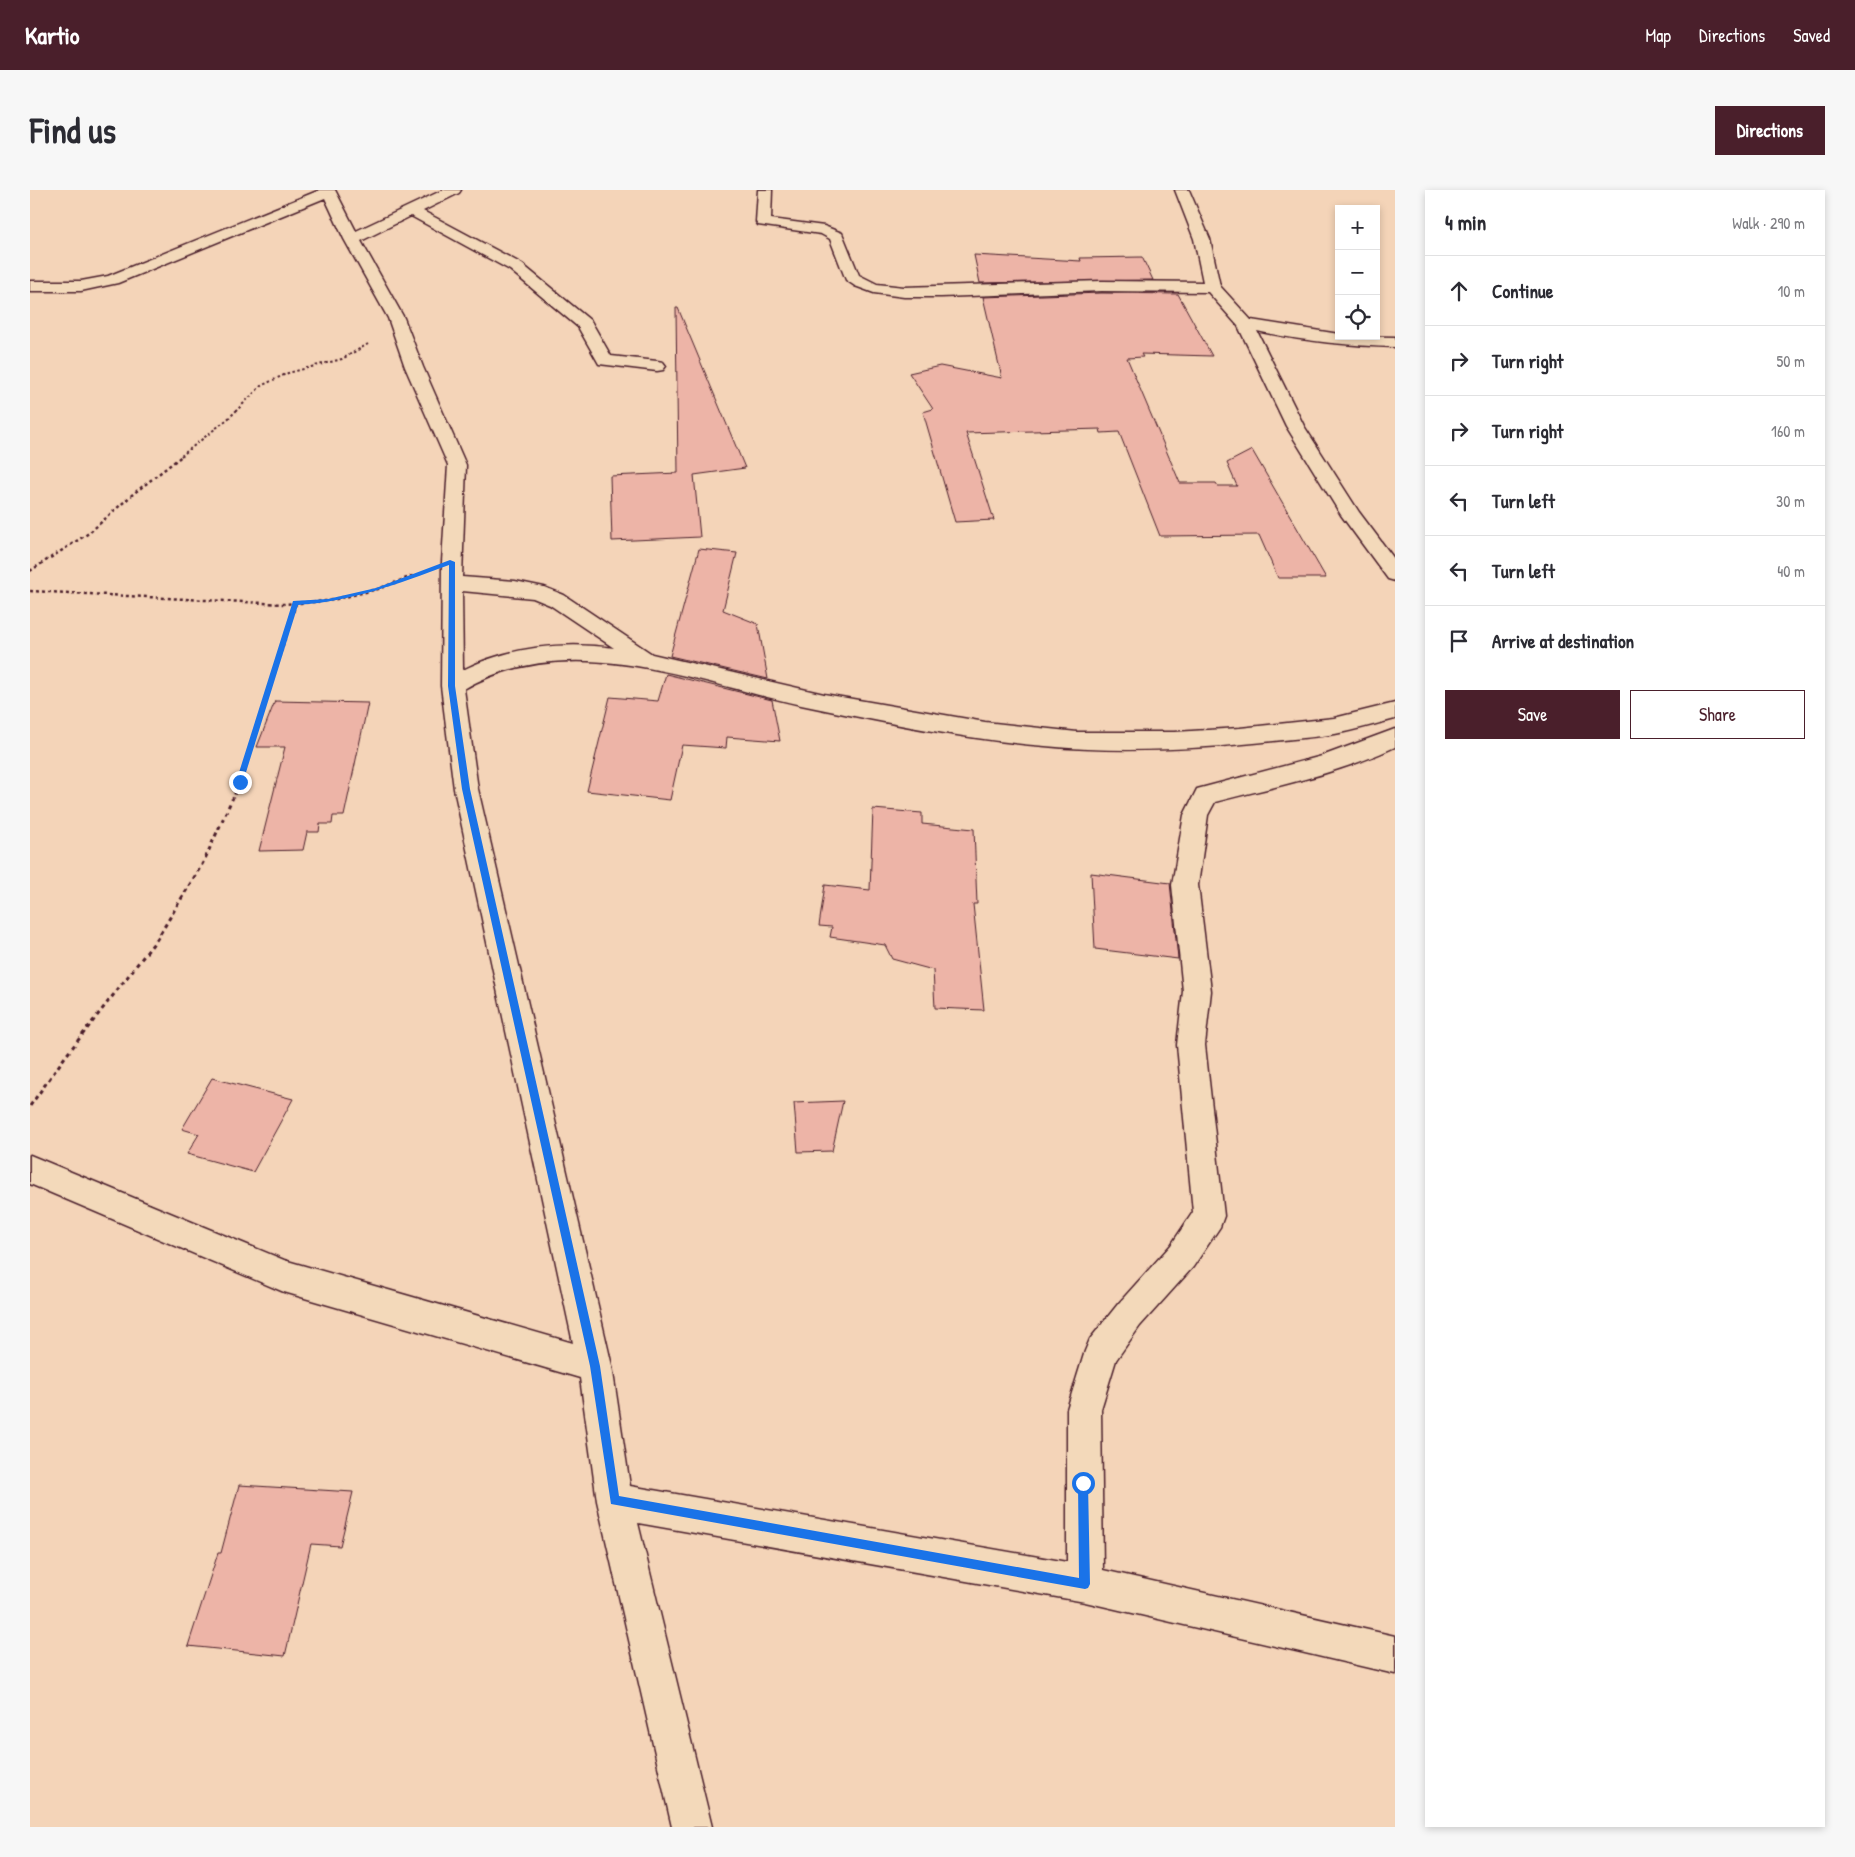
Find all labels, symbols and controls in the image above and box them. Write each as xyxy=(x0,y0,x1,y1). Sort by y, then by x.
text: Kartio xyxy=(25,19,80,51)
text: Map xyxy=(1646,23,1671,48)
text: Directions xyxy=(1699,23,1765,48)
text: Saved xyxy=(1793,23,1830,48)
button: Directions xyxy=(1715,106,1825,155)
text: Find us xyxy=(30,107,116,154)
map controls xyxy=(1335,205,1380,340)
button: + xyxy=(1335,205,1380,250)
text: 4 min xyxy=(1445,208,1486,237)
text: Walk · 290 m xyxy=(1732,212,1805,234)
button: − xyxy=(1335,250,1380,295)
icon: ahead xyxy=(1445,277,1473,305)
text: Continue xyxy=(1492,278,1553,304)
text: 10 m xyxy=(1777,280,1805,302)
button: locate xyxy=(1335,295,1380,340)
icon: right xyxy=(1445,347,1473,375)
text: Turn right xyxy=(1492,348,1563,374)
text: 50 m xyxy=(1777,350,1805,372)
icon: right xyxy=(1445,417,1473,445)
text: Turn right xyxy=(1492,418,1563,444)
text: 160 m xyxy=(1771,420,1805,442)
icon: left xyxy=(1445,487,1473,515)
text: Turn left xyxy=(1492,488,1555,514)
text: 30 m xyxy=(1776,490,1805,512)
icon: left xyxy=(1445,557,1473,585)
text: Turn left xyxy=(1492,558,1555,584)
text: 40 m xyxy=(1777,560,1805,582)
icon: arrive xyxy=(1445,627,1473,655)
text: Arrive at destination xyxy=(1492,628,1634,654)
button: Save xyxy=(1445,690,1620,739)
button: Share xyxy=(1630,690,1805,739)
route end xyxy=(229,771,252,794)
route start xyxy=(1072,1472,1095,1495)

